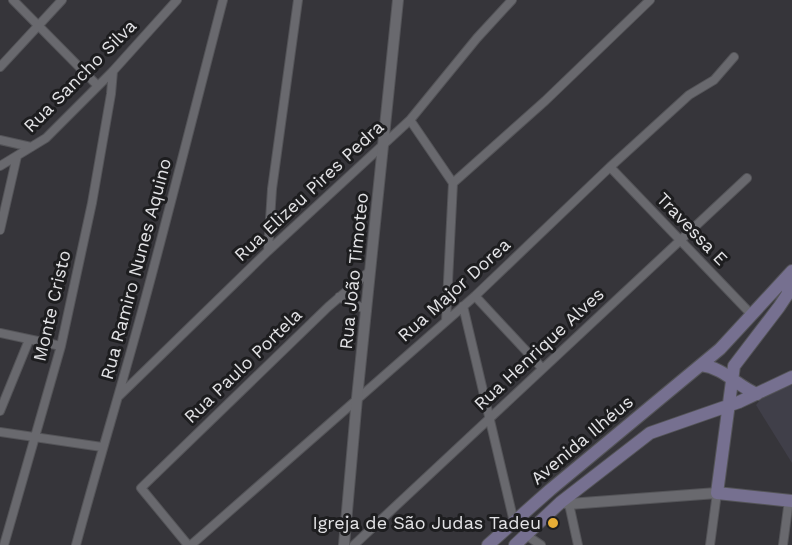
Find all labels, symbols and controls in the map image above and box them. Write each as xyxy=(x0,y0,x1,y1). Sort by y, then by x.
street label: Rua Sancho Silva xyxy=(19,15,140,136)
street label: Rua Elizeu Pires Pedra xyxy=(230,116,388,265)
street label: Rua Ramiro Nunes Aquino xyxy=(96,156,175,382)
street label: Travessa E xyxy=(653,188,732,269)
street label: Rua João Timoteo xyxy=(335,191,372,350)
street label: Rua Major Dorea xyxy=(393,234,514,346)
street label: Monte Cristo xyxy=(29,248,75,364)
street label: Rua Henrique Alves xyxy=(469,283,608,414)
street label: Rua Paulo Portela xyxy=(179,304,306,427)
street label: Avenida Ilhéus xyxy=(526,391,637,488)
place label: Igreja de São Judas Tadeu xyxy=(313,512,541,533)
marker: Igreja de São Judas Tadeu xyxy=(546,516,560,530)

